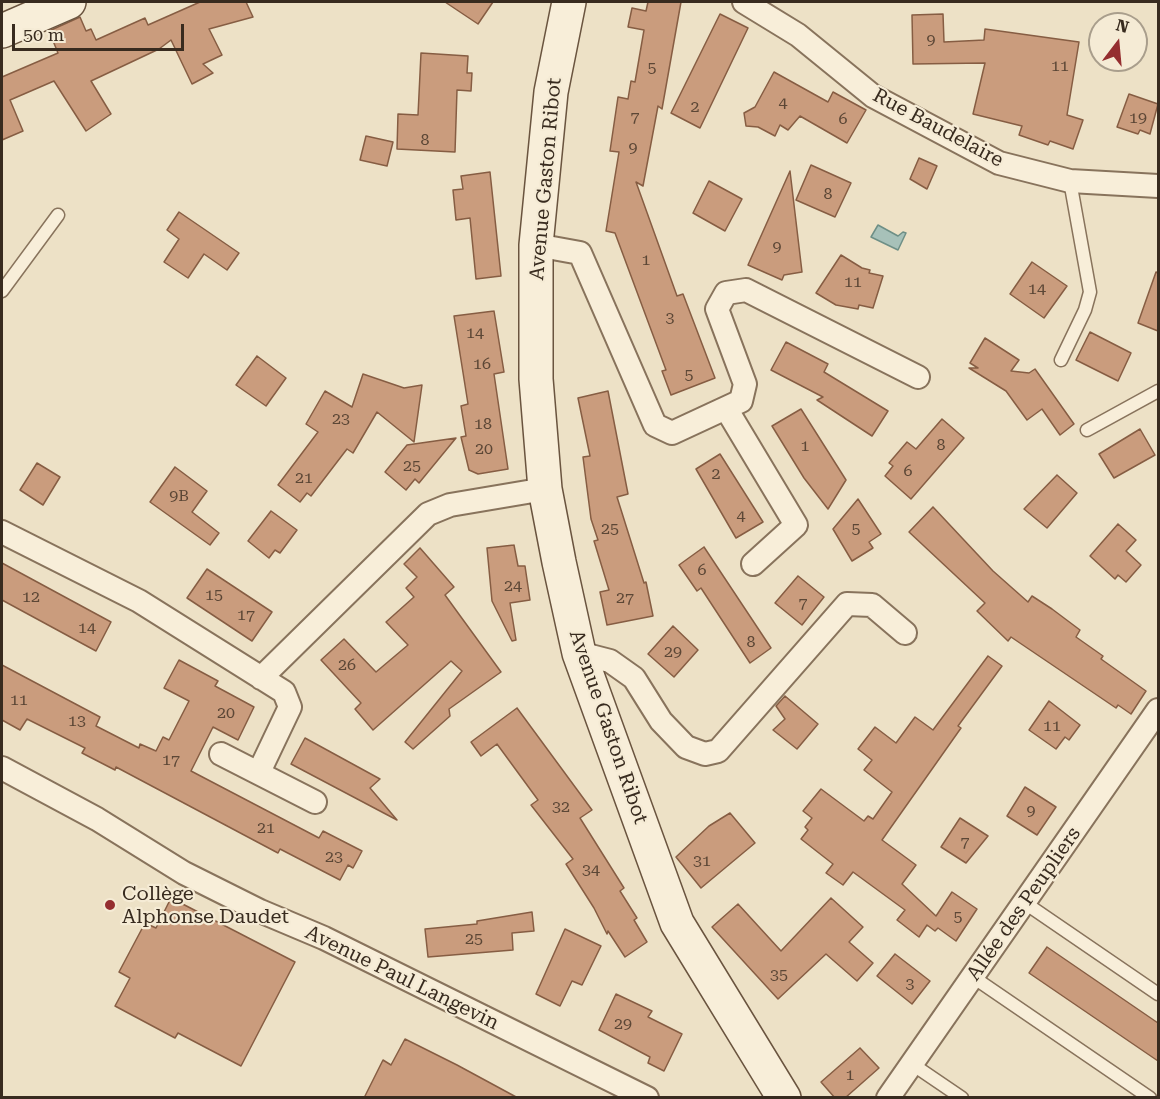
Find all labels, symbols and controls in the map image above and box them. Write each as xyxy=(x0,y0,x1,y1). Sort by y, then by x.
scale bar xyxy=(15,12,188,50)
north arrow xyxy=(1088,12,1148,72)
text: N xyxy=(1114,15,1131,37)
text: 50 m xyxy=(23,24,64,45)
house number: 9 xyxy=(927,30,935,50)
house number: 11 xyxy=(1051,56,1069,76)
house number: 5 xyxy=(648,58,656,78)
street label: Avenue Gaston Ribot xyxy=(525,77,567,281)
street label: Rue Baudelaire xyxy=(869,83,1007,173)
house number: 4 xyxy=(779,93,787,113)
house number: 2 xyxy=(691,97,699,117)
house number: 7 xyxy=(631,107,639,127)
house number: 19 xyxy=(1129,108,1147,128)
house number: 6 xyxy=(839,109,847,129)
house number: 8 xyxy=(421,130,429,150)
house number: 9 xyxy=(629,138,637,158)
house number: 8 xyxy=(824,184,832,204)
house number: 9 xyxy=(773,237,781,257)
house number: 1 xyxy=(642,250,650,270)
house number: 11 xyxy=(844,272,862,292)
house number: 14 xyxy=(1028,279,1046,299)
house number: 3 xyxy=(666,308,674,328)
house number: 14 xyxy=(466,323,484,343)
house number: 16 xyxy=(473,354,491,374)
house number: 5 xyxy=(685,365,693,385)
house number: 23 xyxy=(332,409,350,429)
house number: 18 xyxy=(474,414,492,434)
house number: 8 xyxy=(937,435,945,455)
house number: 1 xyxy=(801,436,809,456)
house number: 20 xyxy=(475,439,493,459)
house number: 25 xyxy=(403,456,421,476)
house number: 6 xyxy=(904,461,912,481)
house number: 2 xyxy=(712,464,720,484)
house number: 21 xyxy=(295,468,313,488)
house number: 9B xyxy=(169,486,189,506)
house number: 4 xyxy=(737,506,745,526)
house number: 25 xyxy=(601,519,619,539)
house number: 5 xyxy=(852,519,860,539)
house number: 6 xyxy=(698,560,706,580)
house number: 24 xyxy=(504,576,522,596)
house number: 15 xyxy=(205,585,223,605)
house number: 12 xyxy=(22,587,40,607)
house number: 27 xyxy=(616,588,634,608)
house number: 7 xyxy=(799,593,807,613)
house number: 17 xyxy=(237,605,255,625)
house number: 14 xyxy=(78,618,96,638)
street label: Avenue Gaston Ribot xyxy=(564,627,652,827)
house number: 8 xyxy=(747,632,755,652)
house number: 29 xyxy=(664,642,682,662)
house number: 26 xyxy=(338,655,356,675)
house number: 11 xyxy=(10,690,28,710)
house number: 20 xyxy=(217,703,235,723)
house number: 13 xyxy=(68,711,86,731)
house number: 11 xyxy=(1043,716,1061,736)
house number: 17 xyxy=(162,750,180,770)
house number: 32 xyxy=(552,797,570,817)
house number: 9 xyxy=(1027,801,1035,821)
house number: 21 xyxy=(257,818,275,838)
street label: Allée des Peupliers xyxy=(962,822,1086,986)
house number: 7 xyxy=(961,832,969,852)
house number: 23 xyxy=(325,847,343,867)
house number: 31 xyxy=(693,851,711,871)
house number: 34 xyxy=(582,860,600,880)
place label: Collège Alphonse Daudet xyxy=(122,882,289,929)
marker: Collège Alphonse Daudet xyxy=(103,898,117,912)
house number: 5 xyxy=(954,907,962,927)
street label: Avenue Paul Langevin xyxy=(301,921,503,1035)
house number: 25 xyxy=(465,929,483,949)
house number: 35 xyxy=(770,965,788,985)
house number: 3 xyxy=(906,974,914,994)
house number: 29 xyxy=(614,1014,632,1034)
house number: 1 xyxy=(846,1065,854,1085)

